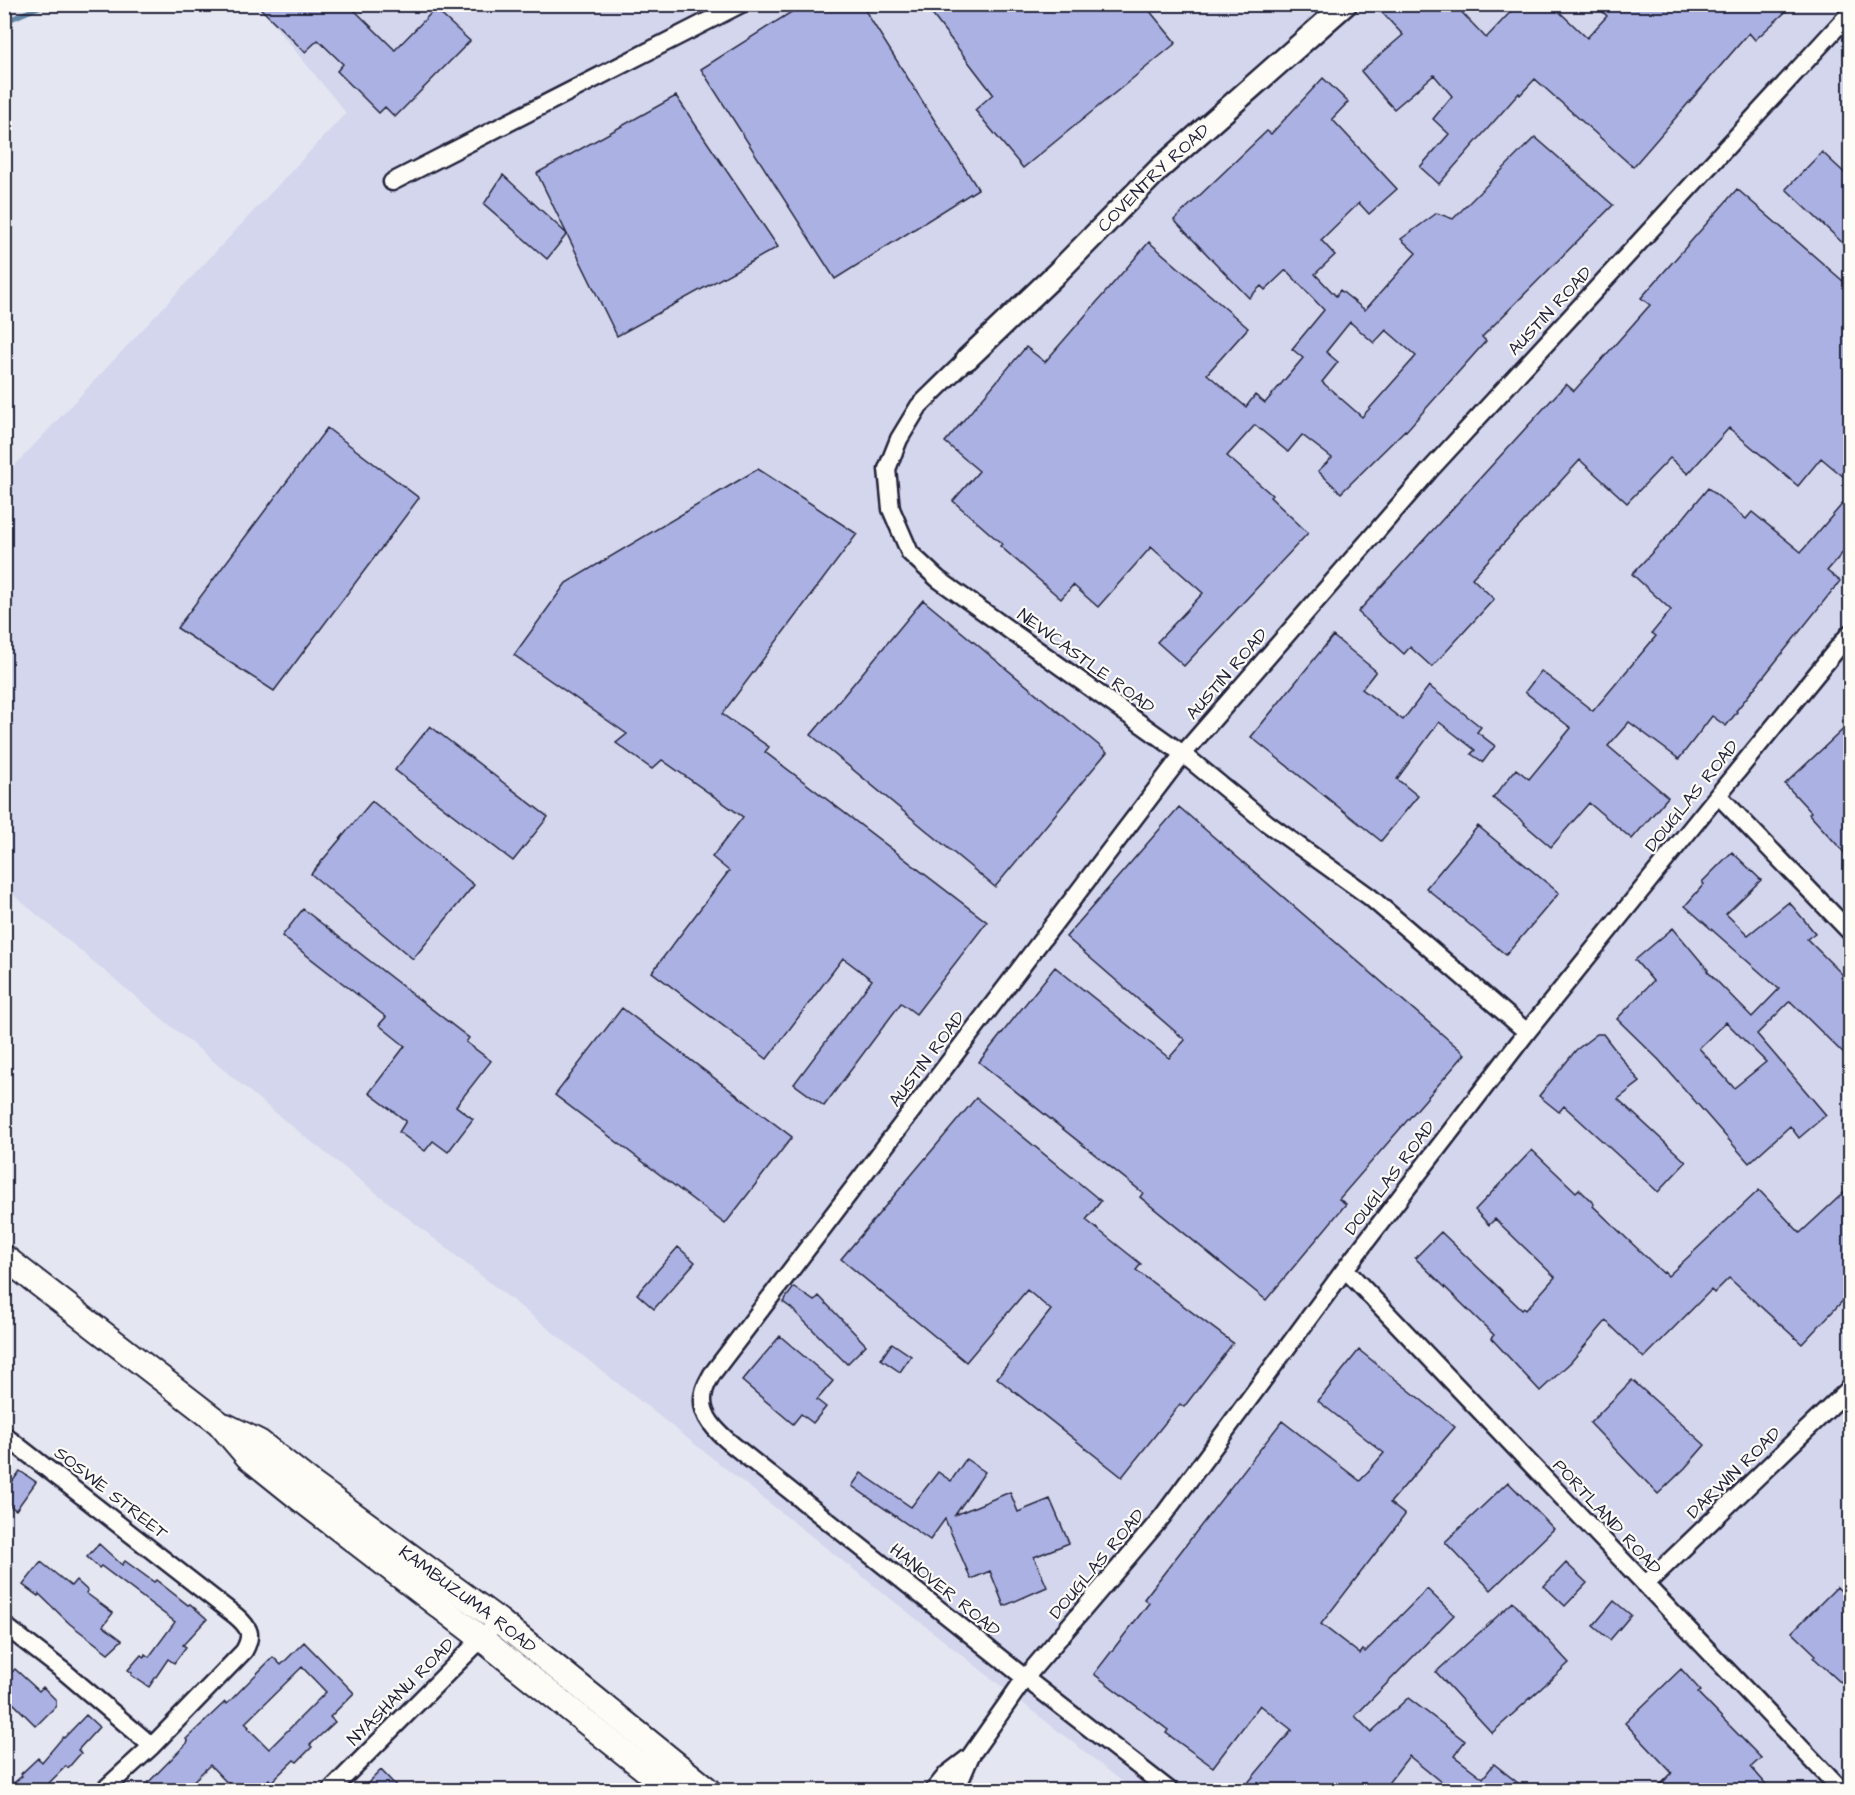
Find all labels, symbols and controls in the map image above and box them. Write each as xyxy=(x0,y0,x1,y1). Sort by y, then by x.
street label: COVENTRY ROAD xyxy=(1091,117,1215,238)
street label: AUSTIN ROAD xyxy=(1502,261,1598,361)
street label: NEWCASTLE ROAD xyxy=(1012,603,1160,720)
street label: AUSTIN ROAD xyxy=(1180,623,1274,725)
street label: DOUGLAS ROAD xyxy=(1639,735,1745,857)
street label: AUSTIN ROAD xyxy=(883,1006,971,1112)
street label: DOUGLAS ROAD xyxy=(1339,1115,1441,1240)
street label: DARWIN ROAD xyxy=(1681,1421,1787,1524)
street label: SOSWE STREET xyxy=(49,1441,174,1546)
street label: PORTLAND ROAD xyxy=(1547,1454,1667,1581)
street label: DOUGLAS ROAD xyxy=(1043,1503,1151,1625)
street label: HANOVER ROAD xyxy=(884,1538,1006,1643)
street label: KAMBUZUMA ROAD xyxy=(394,1539,542,1659)
street label: NYASHANU ROAD xyxy=(342,1632,461,1751)

